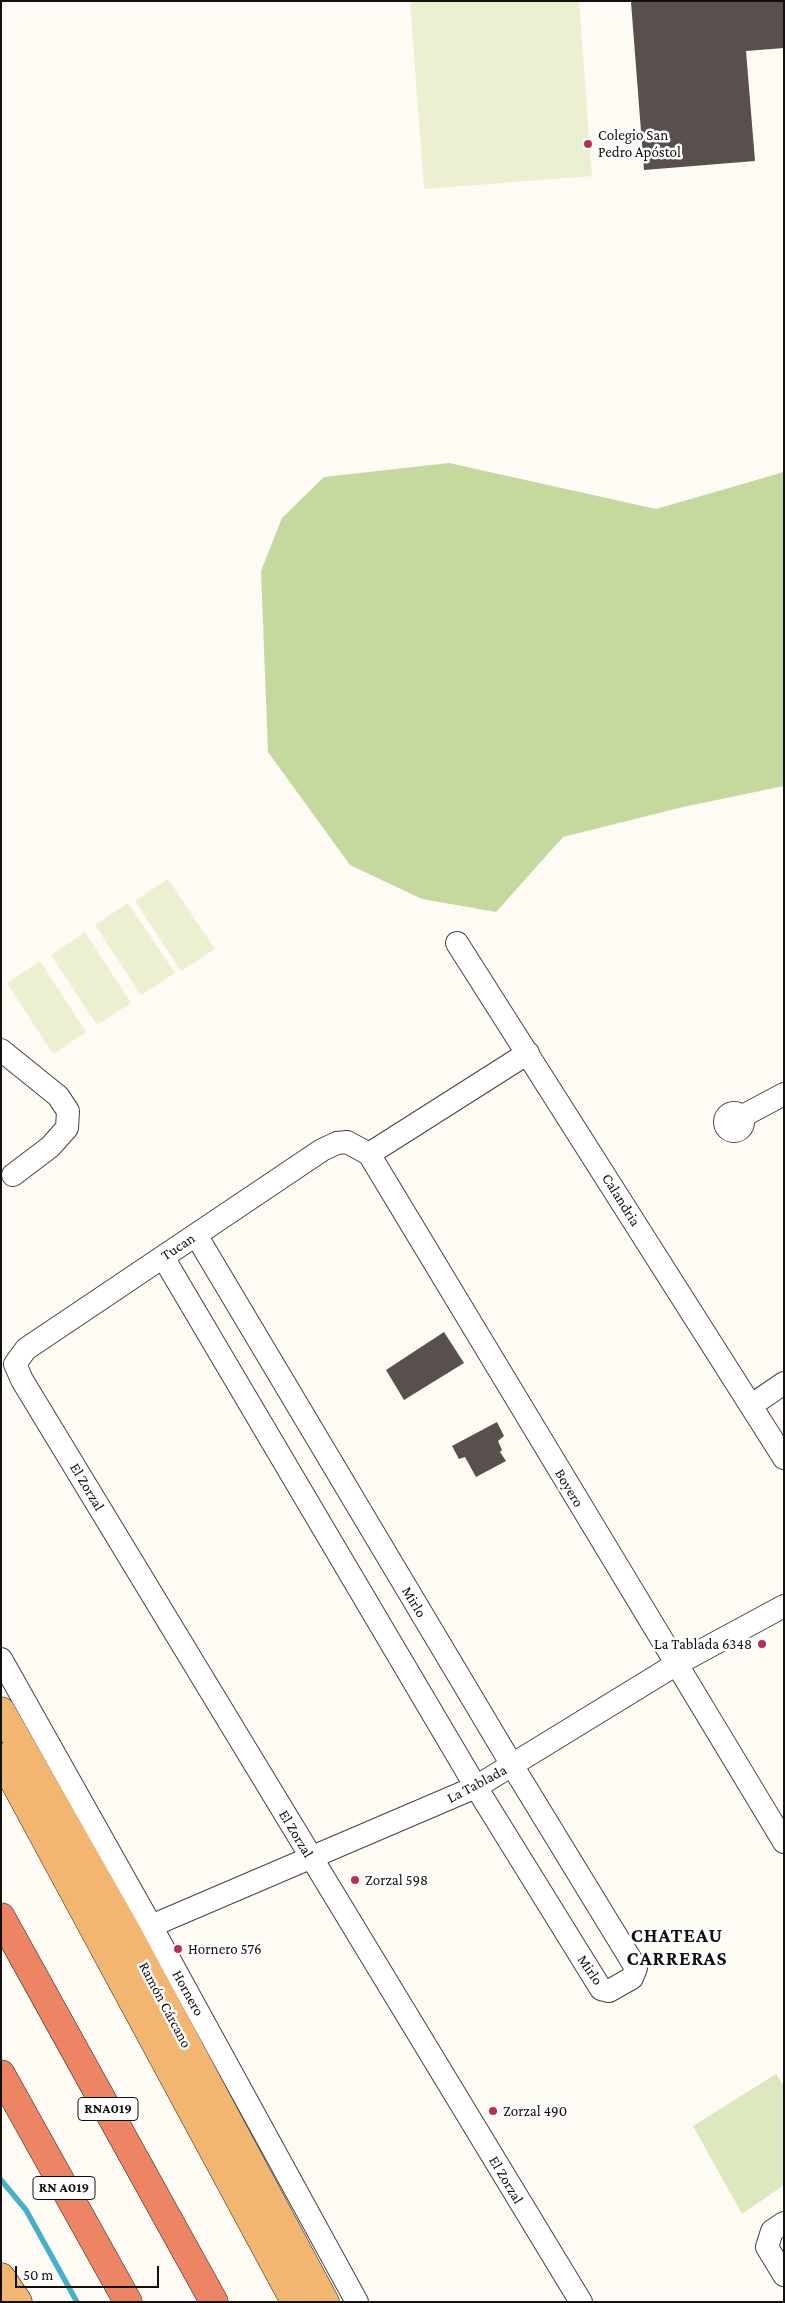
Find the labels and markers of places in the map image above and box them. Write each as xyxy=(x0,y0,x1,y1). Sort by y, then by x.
place label: Colegio San Pedro Apóstol xyxy=(598,126,681,161)
marker: Colegio San Pedro Apóstol xyxy=(582,138,594,150)
place label: La Tablada 6348 xyxy=(654,1635,752,1653)
marker: La Tablada 6348 xyxy=(756,1638,768,1650)
place label: Zorzal 598 xyxy=(365,1871,428,1889)
marker: Zorzal 598 xyxy=(349,1874,361,1886)
place label: Hornero 576 xyxy=(188,1940,262,1958)
marker: Hornero 576 xyxy=(172,1943,184,1955)
place label: Zorzal 490 xyxy=(503,2102,567,2120)
marker: Zorzal 490 xyxy=(487,2105,499,2117)

